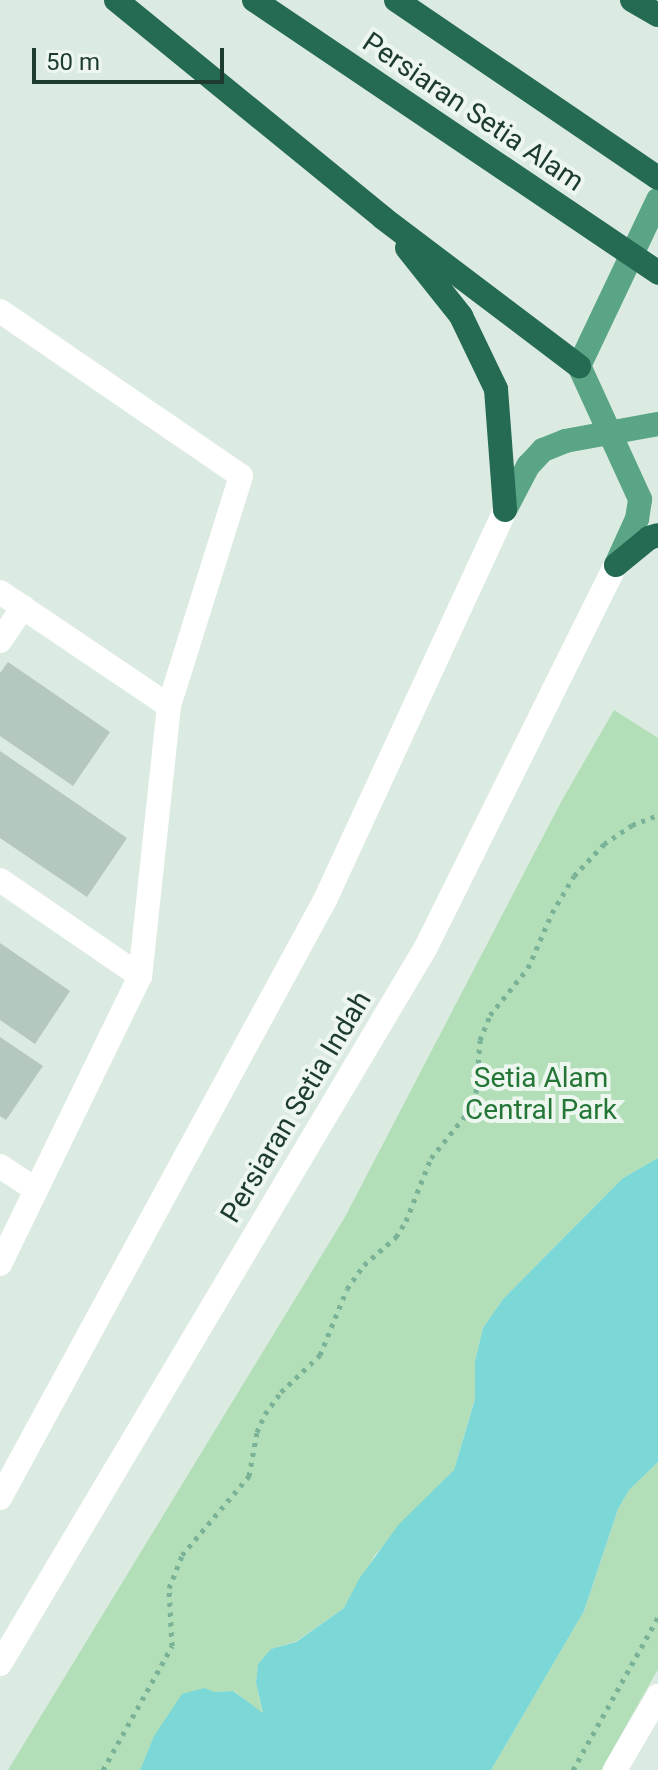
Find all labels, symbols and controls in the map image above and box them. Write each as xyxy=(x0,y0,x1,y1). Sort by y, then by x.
street label: Persiaran Setia Alam xyxy=(356,26,590,198)
scale bar xyxy=(36,32,228,82)
text: 50 m xyxy=(46,48,100,76)
street label: Persiaran Setia Indah xyxy=(214,985,378,1229)
park label: Setia Alam Central Park xyxy=(465,1061,617,1127)

